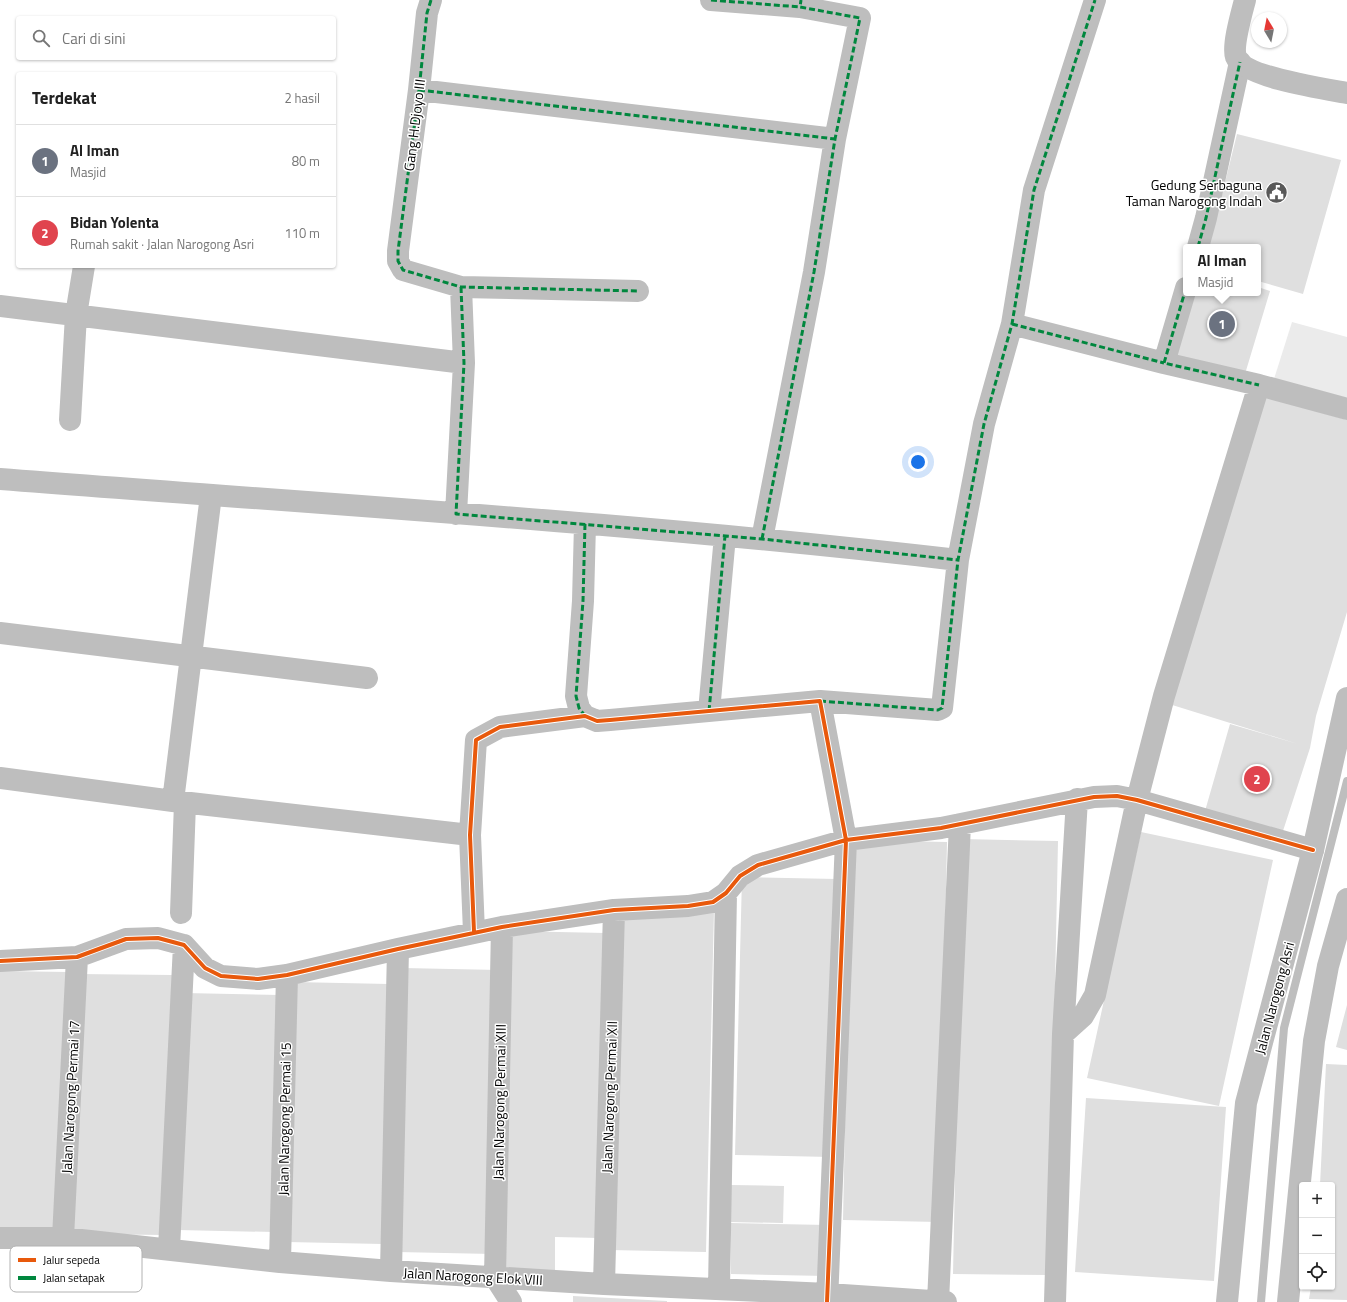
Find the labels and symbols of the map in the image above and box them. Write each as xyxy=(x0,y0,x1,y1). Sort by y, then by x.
north arrow xyxy=(1251,12,1287,48)
street label: Gang H.Djoyo III xyxy=(398,78,430,172)
place label: Gedung Serbaguna Taman Narogong Indah xyxy=(1126,174,1262,211)
public building icon: Gedung Serbaguna Taman Narogong Indah xyxy=(1264,179,1290,205)
pin: 1 xyxy=(1209,309,1235,339)
your location xyxy=(908,452,928,472)
pin: 2 xyxy=(1244,764,1270,794)
street label: Jalan Narogong Asri xyxy=(1249,939,1299,1057)
street label: Jalan Narogong Permai 17 xyxy=(55,1020,85,1174)
street label: Jalan Narogong Permai XII xyxy=(596,1020,622,1174)
street label: Jalan Narogong Permai XIII xyxy=(487,1024,511,1180)
street label: Jalan Narogong Permai 15 xyxy=(272,1042,296,1196)
legend xyxy=(10,1246,142,1292)
text: Jalur sepeda xyxy=(43,1252,100,1268)
street label: Jalan Narogong Elok VIII xyxy=(403,1262,543,1290)
text: Jalan setapak xyxy=(43,1270,105,1286)

